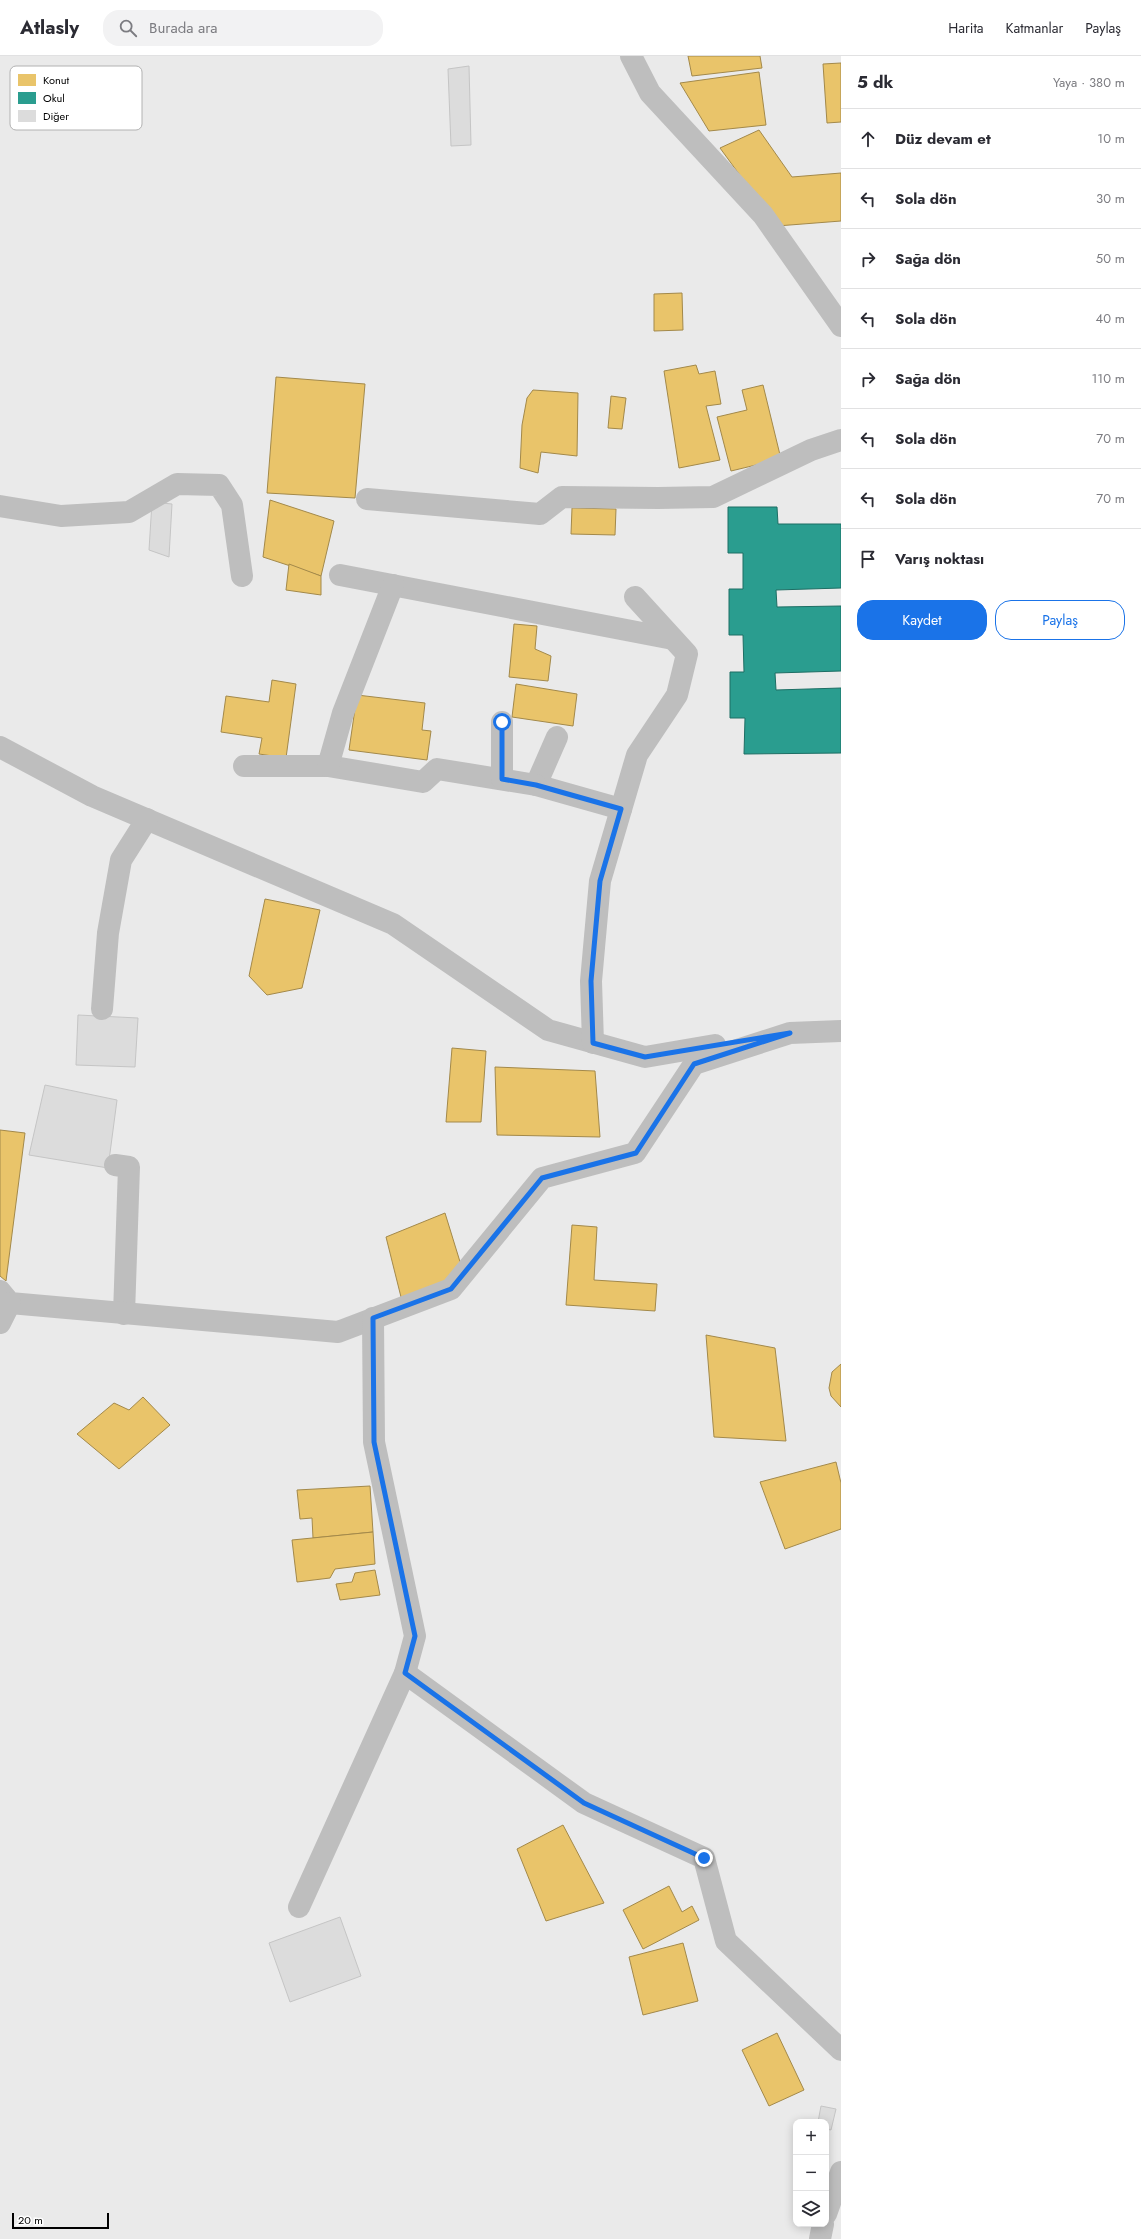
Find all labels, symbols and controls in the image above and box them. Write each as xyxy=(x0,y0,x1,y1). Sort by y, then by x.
search box xyxy=(103,10,383,46)
text: Atlasly xyxy=(20,14,79,41)
icon: search xyxy=(117,17,139,39)
text: Burada ara xyxy=(149,17,218,39)
text: Harita xyxy=(948,18,984,38)
text: Katmanlar xyxy=(1006,18,1063,38)
text: Paylaş xyxy=(1085,18,1121,38)
legend xyxy=(10,66,142,130)
text: 5 dk xyxy=(857,70,893,94)
text: Konut xyxy=(43,72,69,88)
text: Yaya · 380 m xyxy=(1053,73,1125,92)
text: Okul xyxy=(43,90,65,106)
text: Diğer xyxy=(43,108,69,124)
icon: ahead xyxy=(857,128,879,150)
text: Düz devam et xyxy=(895,128,991,150)
text: 10 m xyxy=(1097,129,1125,148)
icon: left xyxy=(857,188,879,210)
text: Sola dön xyxy=(895,188,957,210)
text: 30 m xyxy=(1096,189,1125,208)
icon: right xyxy=(857,248,879,270)
text: Sağa dön xyxy=(895,248,961,270)
text: 50 m xyxy=(1096,249,1125,268)
icon: left xyxy=(857,308,879,330)
text: Sola dön xyxy=(895,308,957,330)
text: 40 m xyxy=(1096,309,1125,328)
icon: right xyxy=(857,368,879,390)
text: Sağa dön xyxy=(895,368,961,390)
text: 110 m xyxy=(1091,369,1125,388)
icon: left xyxy=(857,428,879,450)
text: Sola dön xyxy=(895,428,957,450)
text: 70 m xyxy=(1096,429,1125,448)
icon: left xyxy=(857,488,879,510)
text: Sola dön xyxy=(895,488,957,510)
text: 70 m xyxy=(1096,489,1125,508)
icon: arrive xyxy=(857,548,879,570)
text: Varış noktası xyxy=(895,548,984,570)
button: Kaydet xyxy=(857,600,987,640)
button: Paylaş xyxy=(995,600,1125,640)
route start xyxy=(493,713,511,731)
route end xyxy=(695,1849,713,1867)
map controls xyxy=(793,2119,829,2227)
button: + xyxy=(793,2119,829,2155)
button: − xyxy=(793,2155,829,2191)
button: layers xyxy=(793,2191,829,2227)
scale bar xyxy=(12,2211,109,2230)
text: 20 m xyxy=(18,2212,43,2228)

